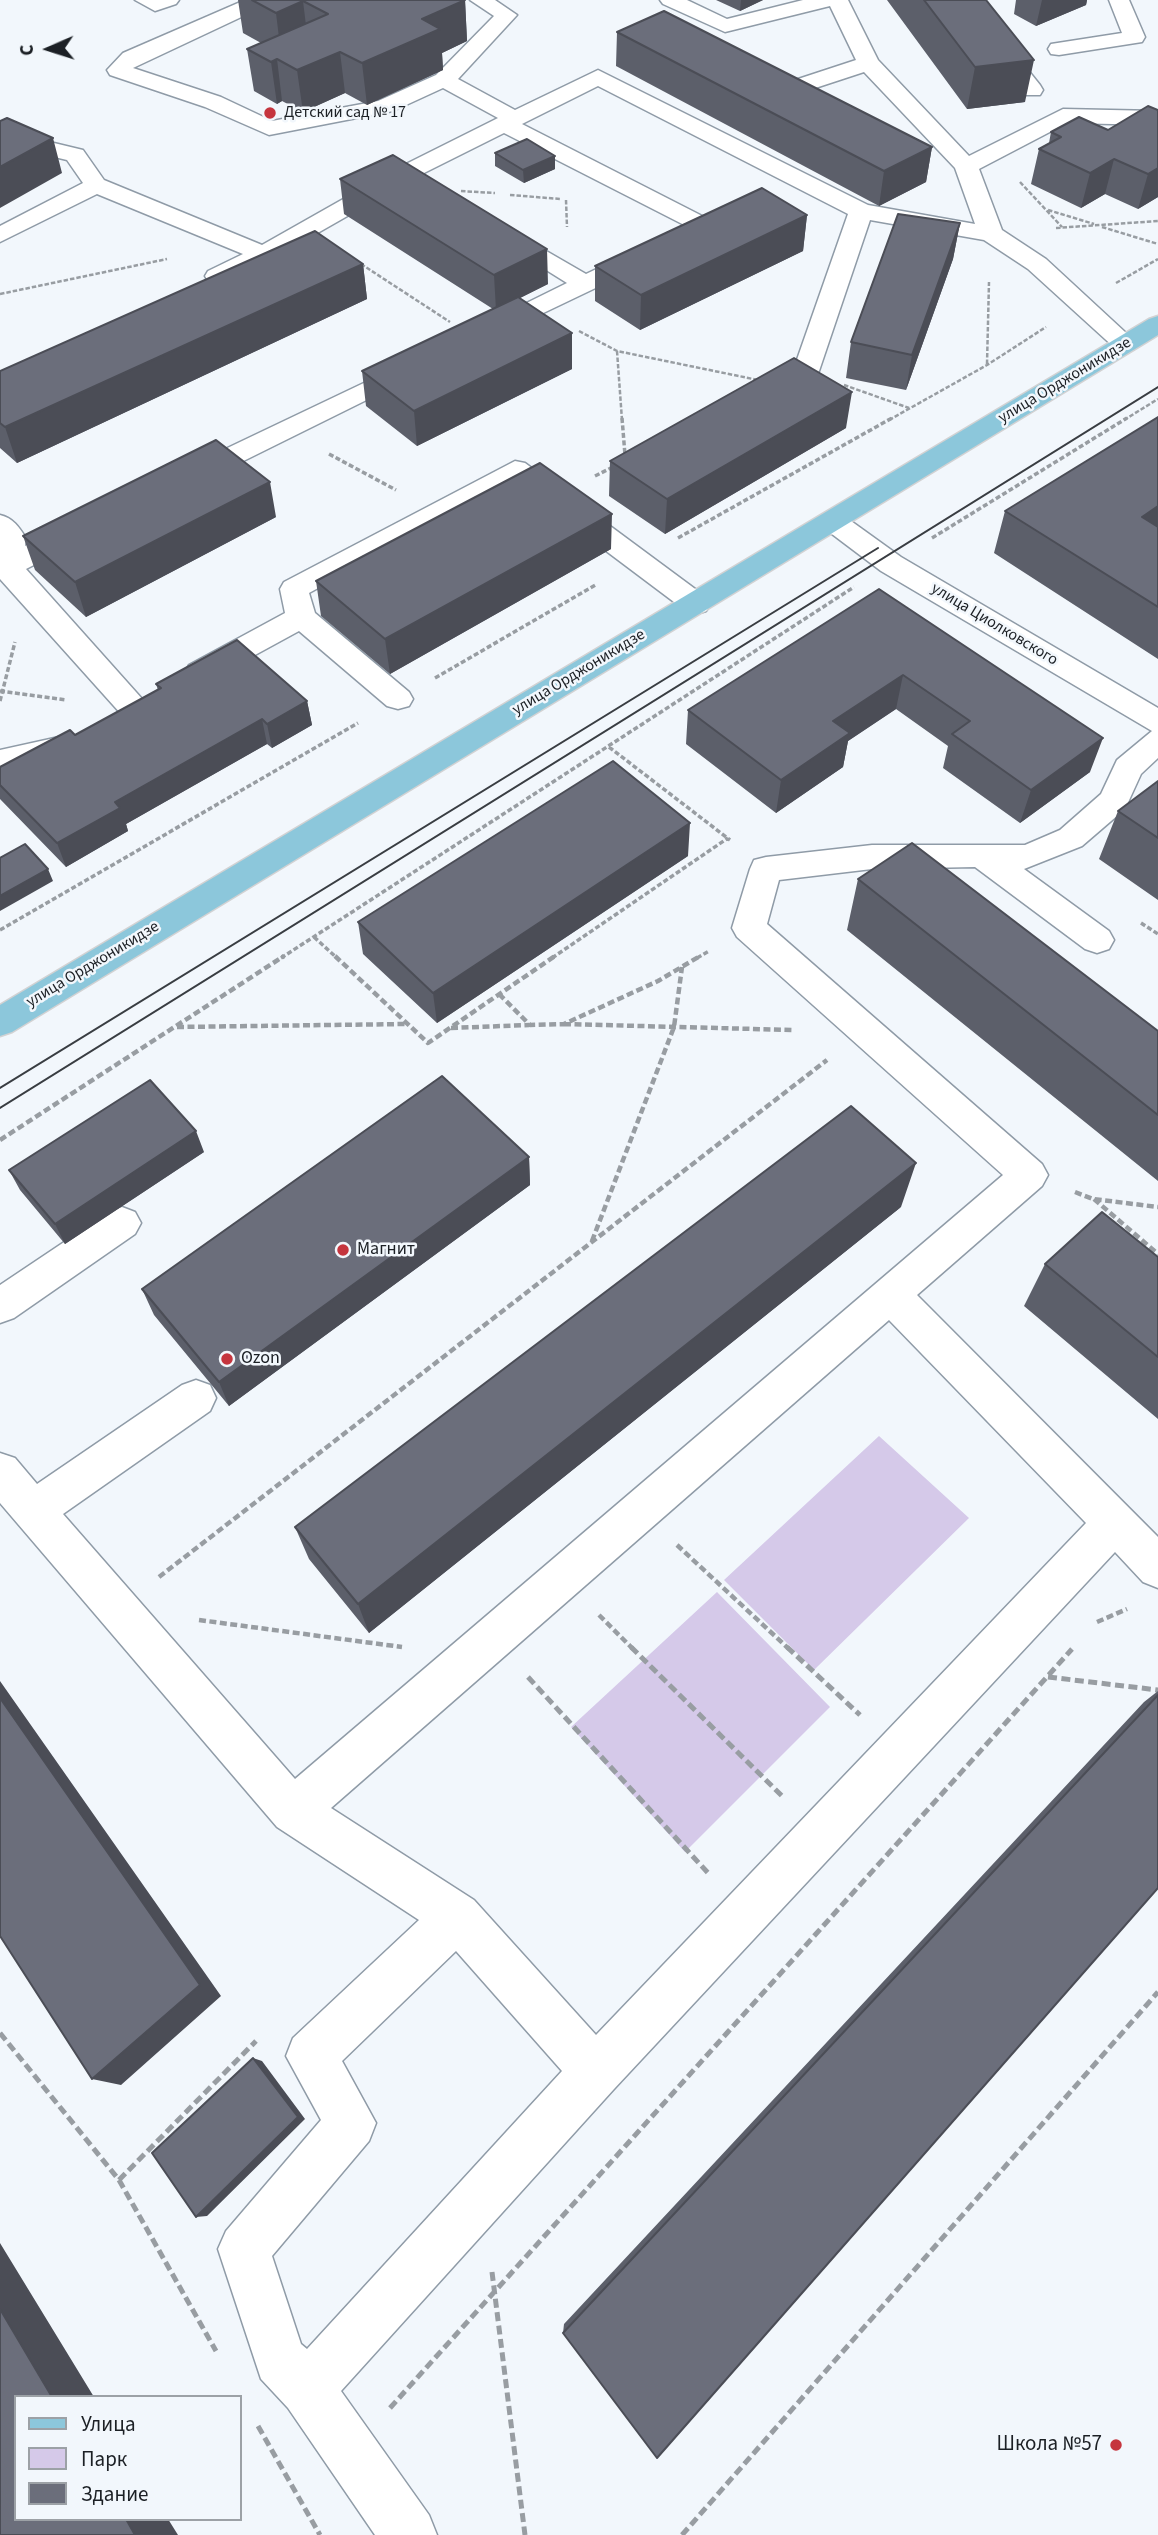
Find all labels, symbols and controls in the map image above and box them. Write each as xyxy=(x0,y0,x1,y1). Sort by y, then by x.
north arrow xyxy=(14,14,84,84)
text: С xyxy=(14,44,41,56)
place label: Детский сад № 17 xyxy=(284,103,406,123)
marker: Детский сад № 17 xyxy=(262,105,278,121)
street label: улица Орджоникидзе xyxy=(995,334,1135,428)
street label: улица Циолковского xyxy=(927,580,1061,670)
street label: улица Орджоникидзе xyxy=(509,626,649,720)
street label: улица Орджоникидзе xyxy=(23,918,163,1012)
place label: Магнит xyxy=(357,1239,415,1261)
marker: Магнит xyxy=(335,1242,351,1258)
place label: Ozon xyxy=(241,1348,280,1370)
marker: Ozon xyxy=(219,1351,235,1367)
legend xyxy=(14,2395,242,2521)
text: Улица xyxy=(81,2409,136,2439)
place label: Школа №57 xyxy=(997,2432,1102,2458)
marker: Школа №57 xyxy=(1108,2437,1124,2453)
text: Парк xyxy=(81,2444,127,2474)
text: Здание xyxy=(81,2479,149,2509)

